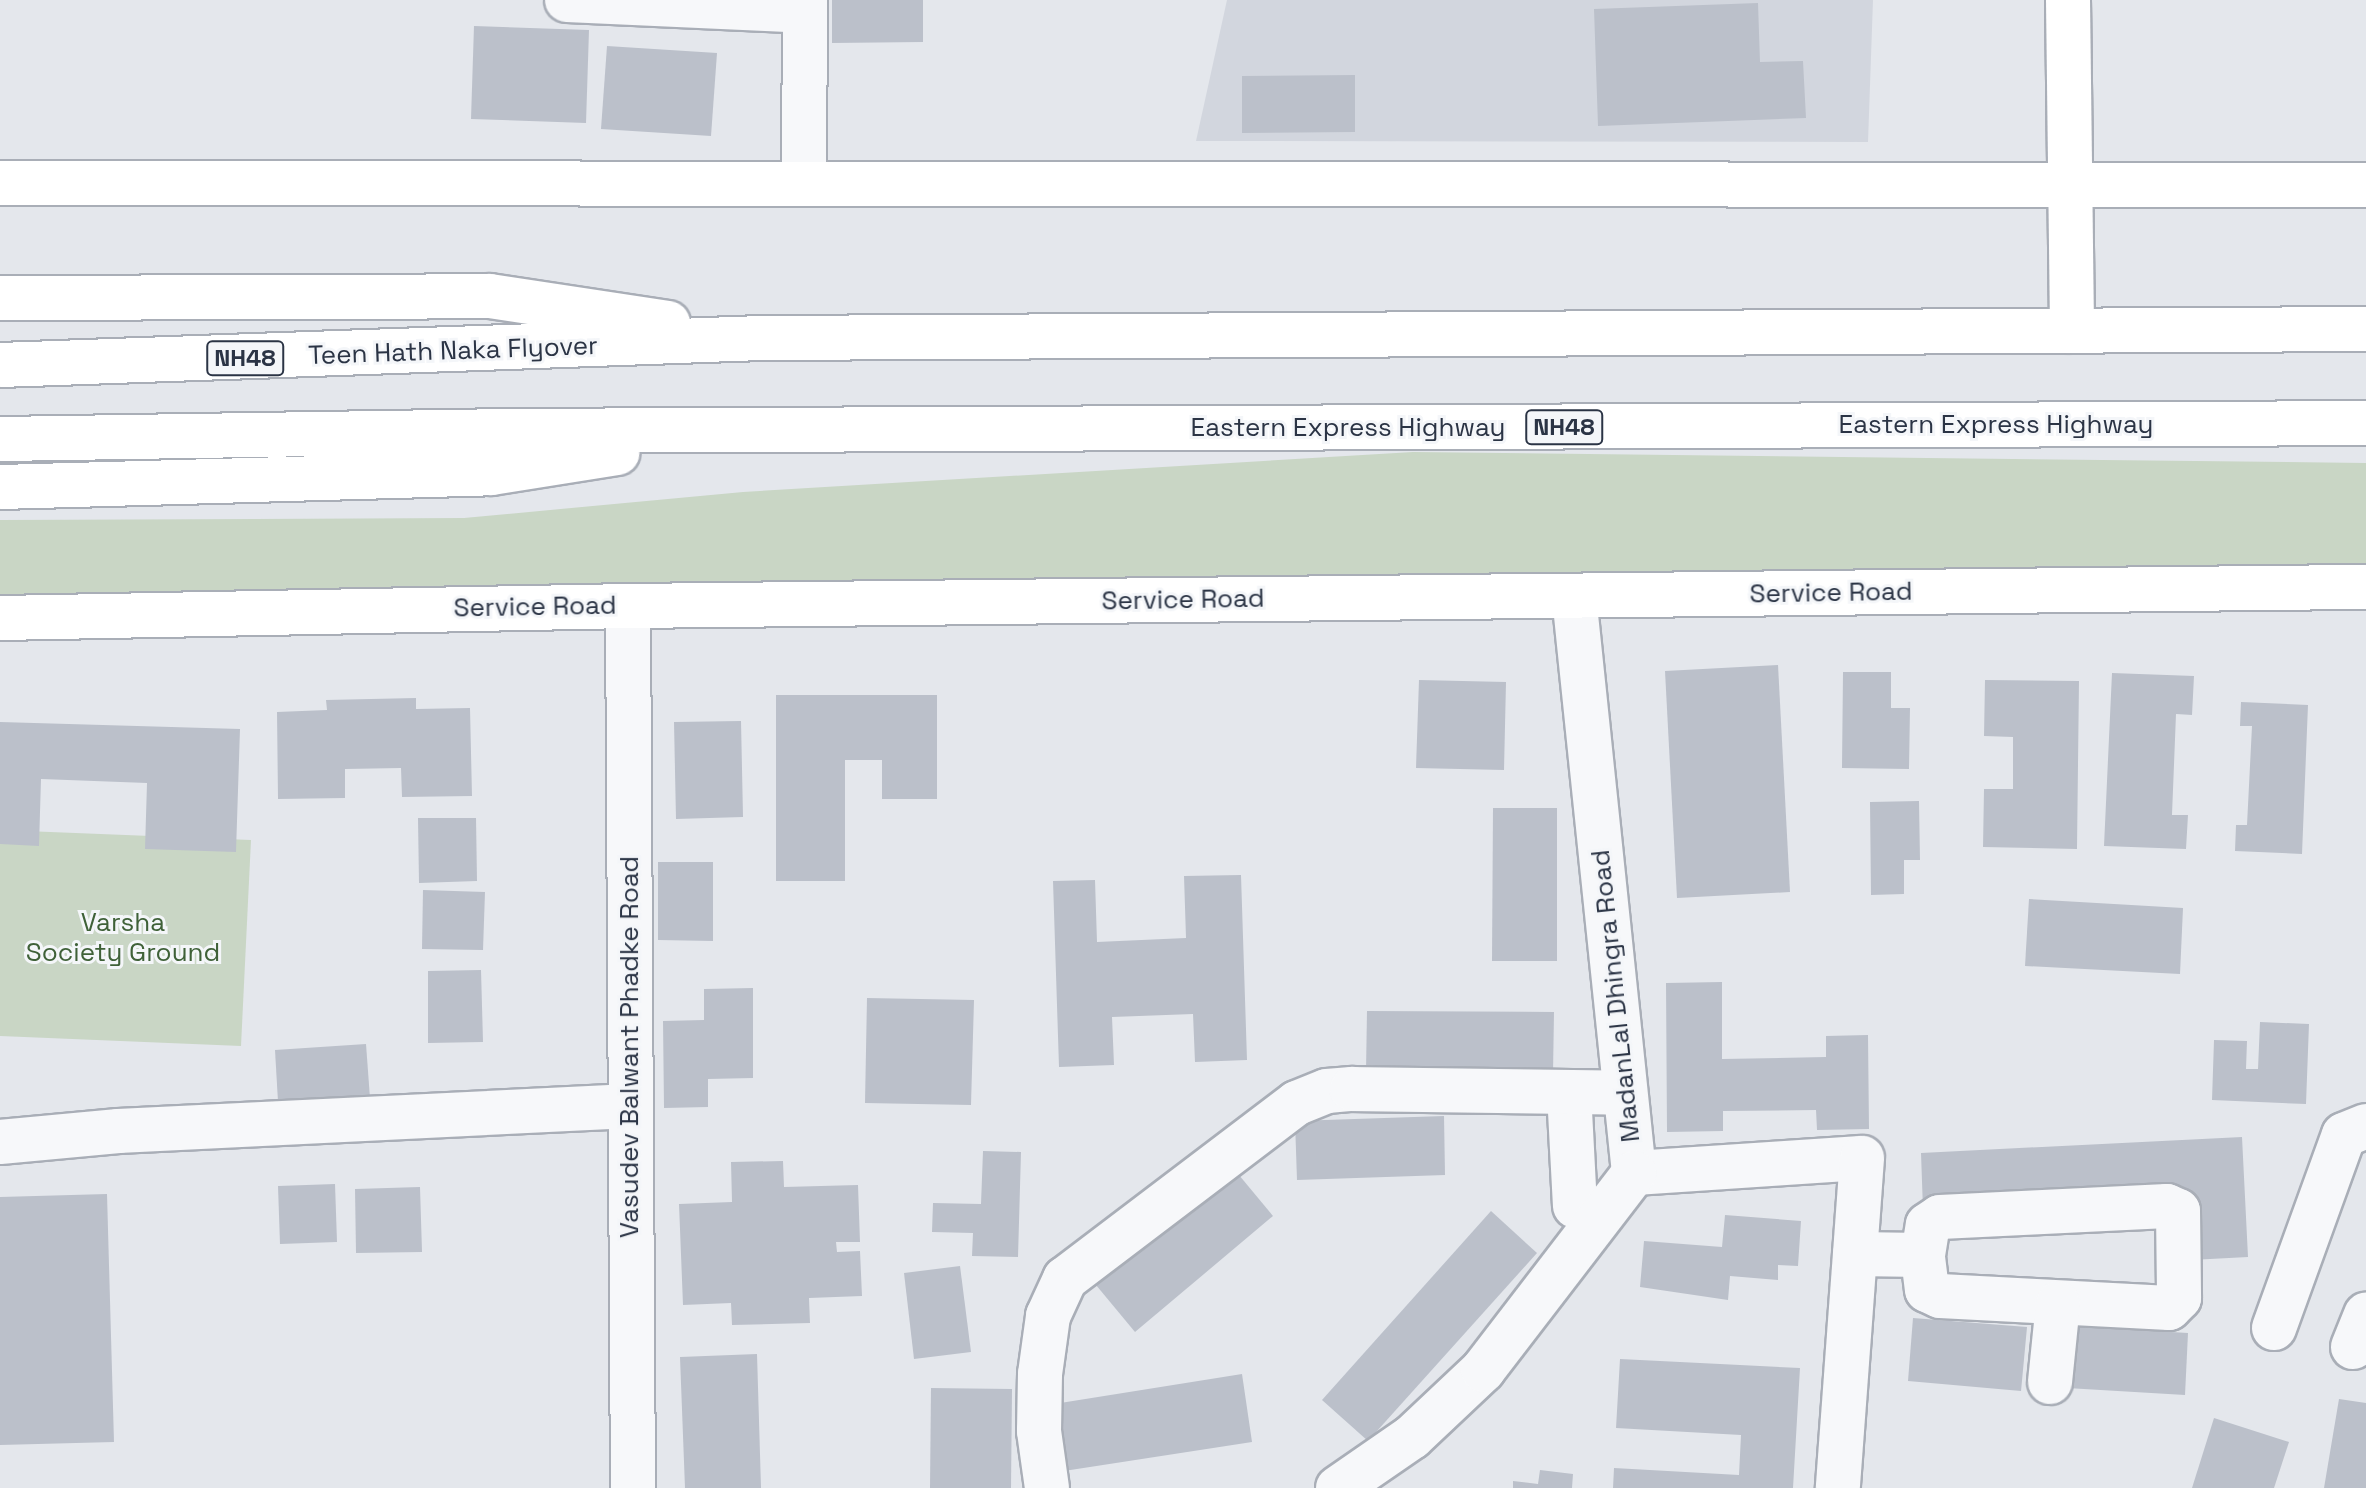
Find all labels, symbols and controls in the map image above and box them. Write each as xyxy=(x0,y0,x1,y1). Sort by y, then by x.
street label: Teen Hath Naka Flyover xyxy=(308,330,598,372)
road number: NH48 xyxy=(205,338,285,378)
road number: NH48 xyxy=(1524,407,1604,447)
street label: Eastern Express Highway xyxy=(1839,409,2153,441)
street label: Eastern Express Highway xyxy=(1191,412,1505,444)
street label: Service Road xyxy=(1749,576,1913,610)
street label: Service Road xyxy=(1101,583,1265,617)
street label: Service Road xyxy=(453,590,617,624)
street label: MadanLal Dhingra Road xyxy=(1585,848,1647,1144)
street label: Vasudev Balwant Phadke Road xyxy=(614,856,646,1238)
park label: Varsha Society Ground xyxy=(26,907,220,968)

